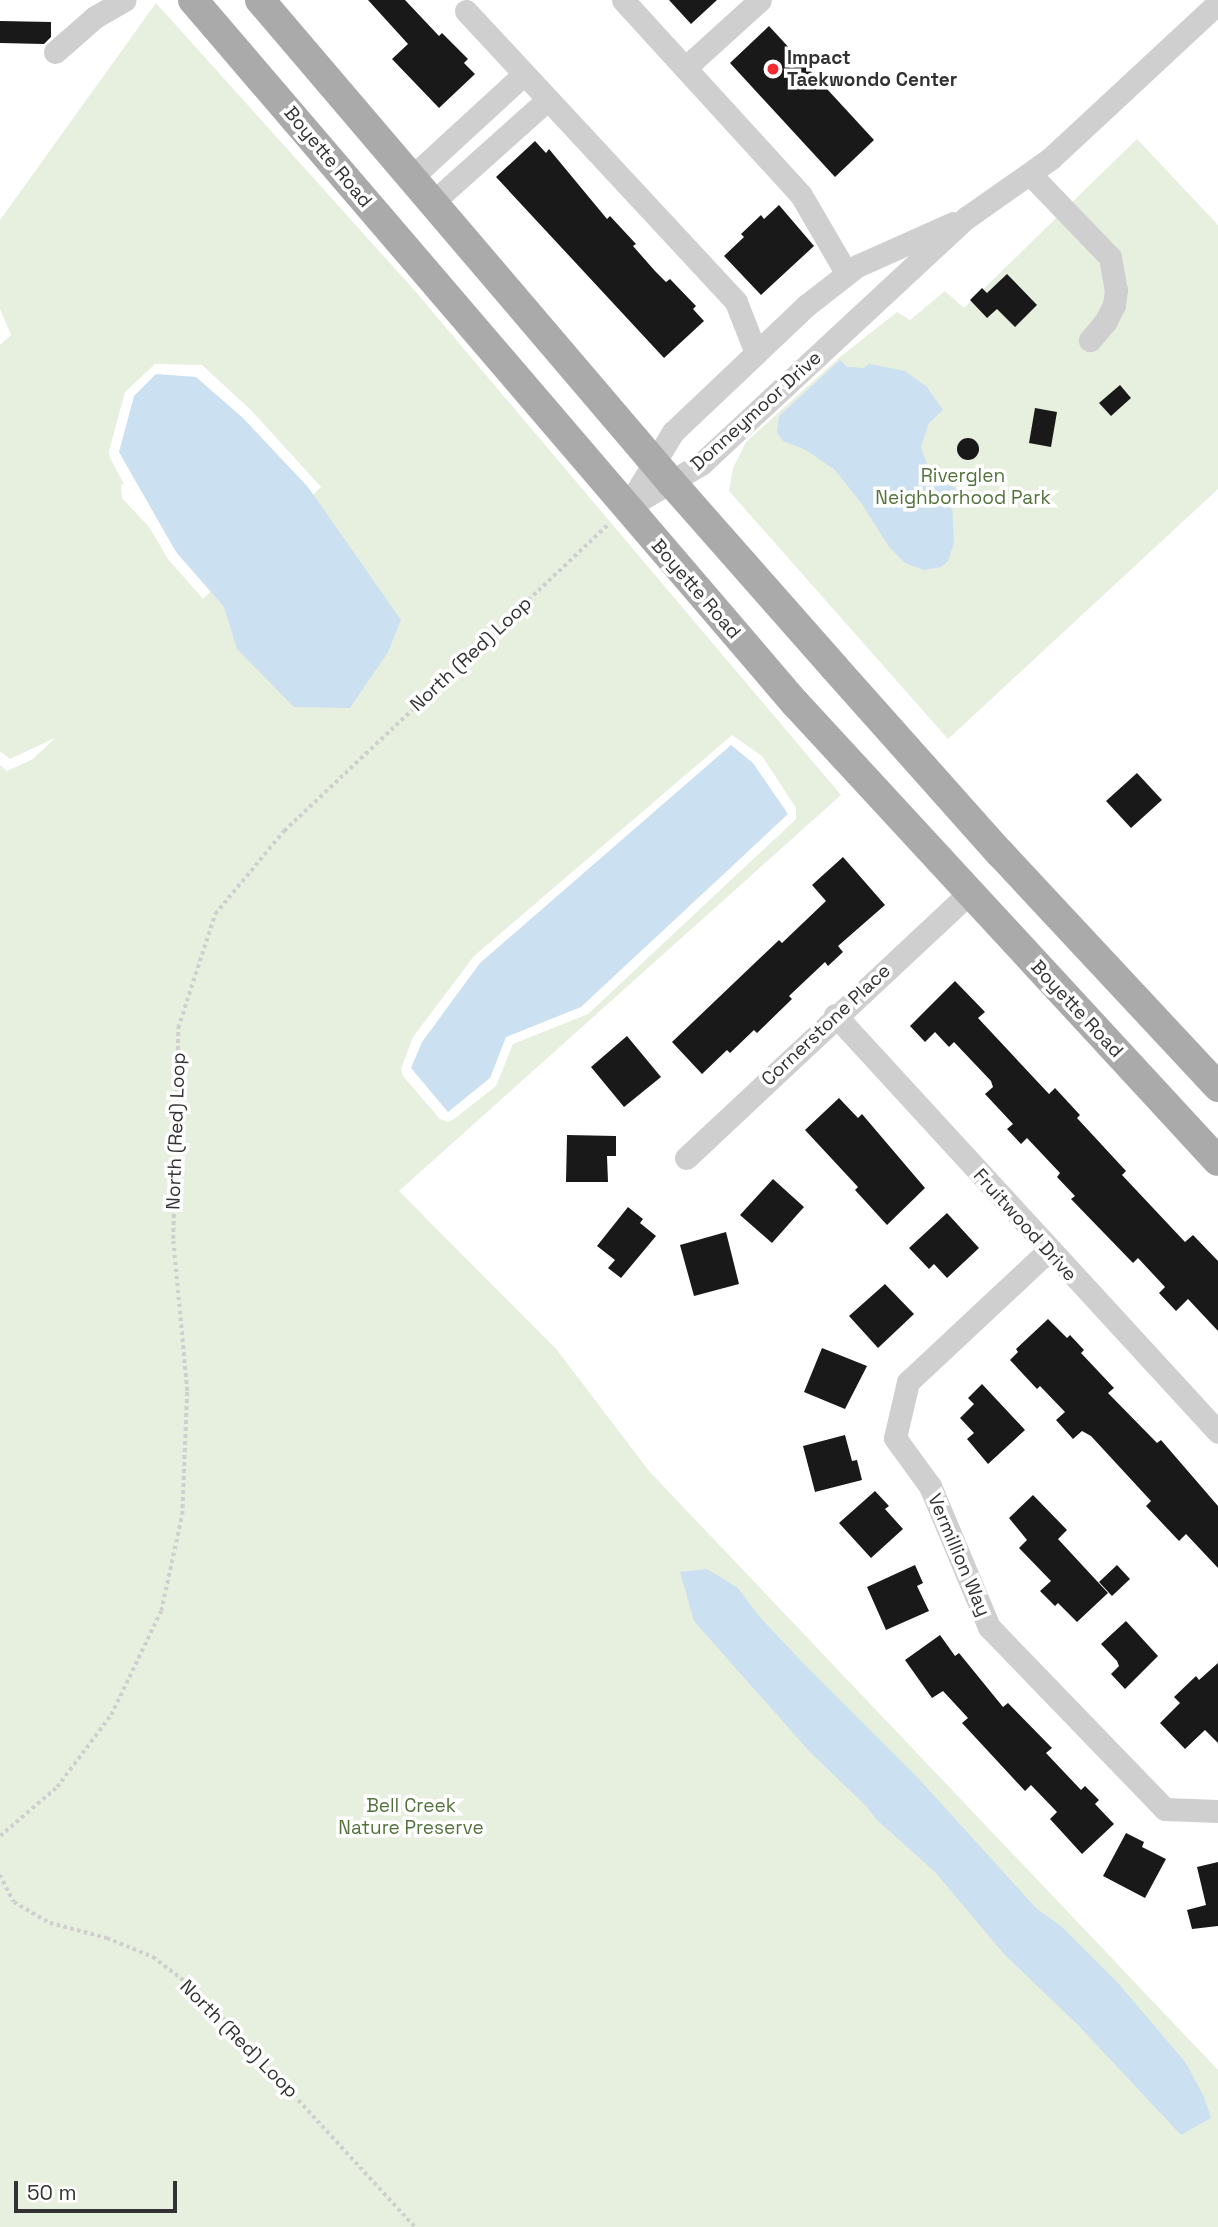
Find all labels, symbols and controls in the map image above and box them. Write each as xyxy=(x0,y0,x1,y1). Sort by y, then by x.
place label: Impact Taekwondo Center xyxy=(787,47,957,91)
marker: Impact Taekwondo Center xyxy=(765,61,781,77)
street label: Boyette Road xyxy=(279,102,377,212)
street label: Donneymoor Drive xyxy=(686,346,826,476)
park label: Riverglen Neighborhood Park xyxy=(875,465,1051,509)
street label: Boyette Road xyxy=(646,534,746,644)
street label: North (Red) Loop xyxy=(406,592,536,716)
street label: Boyette Road xyxy=(1026,956,1128,1062)
street label: Cornerstone Place xyxy=(757,959,895,1091)
street label: North (Red) Loop xyxy=(162,1052,190,1210)
street label: Fruitwood Drive xyxy=(968,1164,1082,1286)
street label: Vermillion Way xyxy=(923,1490,995,1620)
park label: Bell Creek Nature Preserve xyxy=(338,1795,484,1839)
street label: North (Red) Loop xyxy=(175,1975,303,2103)
scale bar xyxy=(18,2168,180,2212)
text: 50 m xyxy=(27,2179,77,2206)

